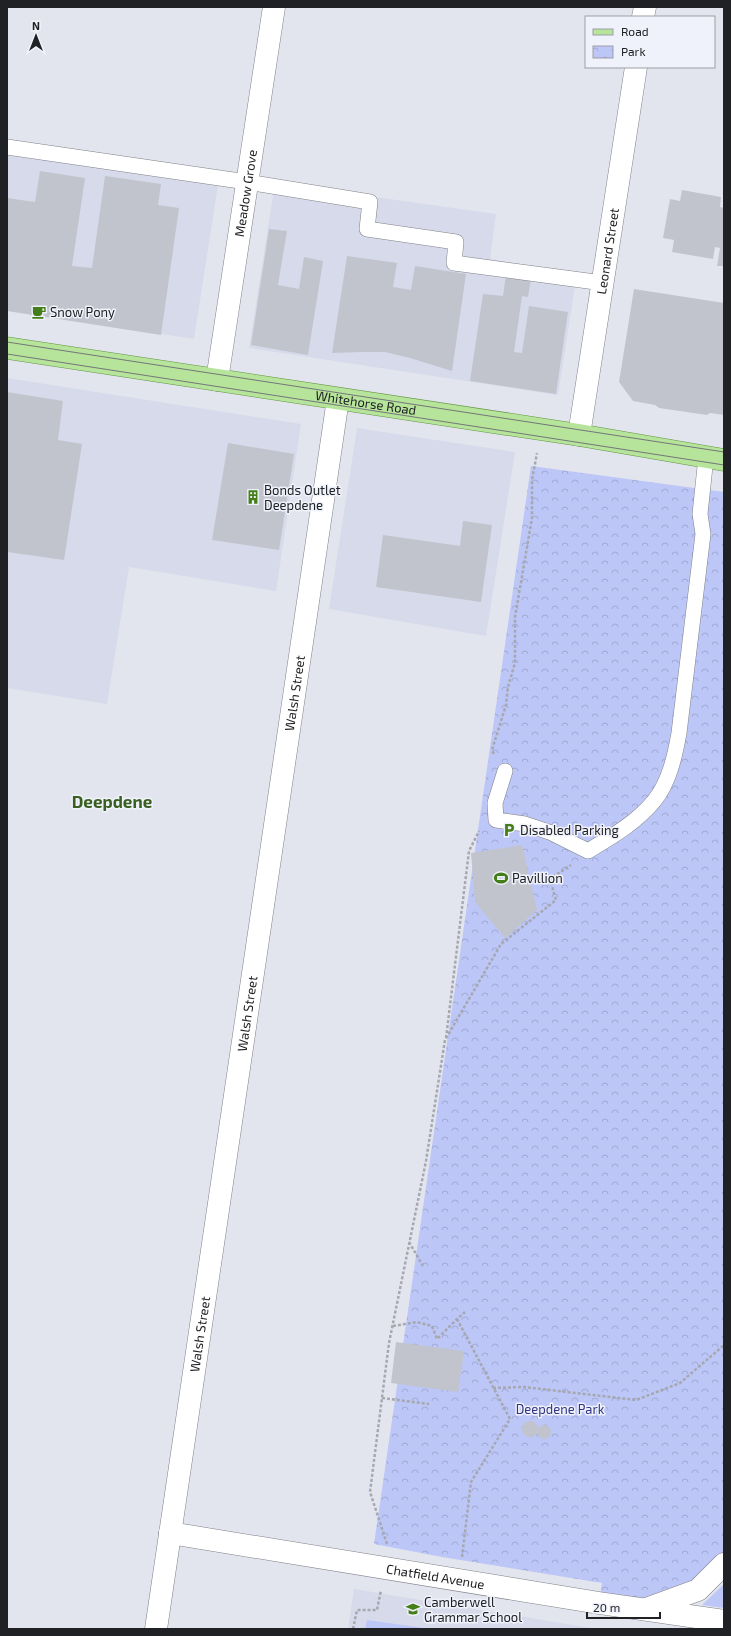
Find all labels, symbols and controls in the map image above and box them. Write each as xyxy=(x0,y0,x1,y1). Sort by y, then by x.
north arrow xyxy=(16,16,56,56)
legend xyxy=(585,16,715,68)
text: N xyxy=(32,19,40,32)
text: Road xyxy=(621,24,649,38)
text: Park xyxy=(621,44,646,58)
street label: Meadow Grove xyxy=(231,148,260,238)
street label: Leonard Street xyxy=(593,207,622,296)
cafe icon: Snow Pony xyxy=(31,304,47,320)
place label: Snow Pony xyxy=(50,304,115,320)
street label: Whitehorse Road xyxy=(314,387,417,418)
place label: Bonds Outlet Deepdene xyxy=(264,482,341,513)
building icon: Bonds Outlet Deepdene xyxy=(245,489,261,505)
street label: Walsh Street xyxy=(281,654,308,732)
district label: Deepdene xyxy=(72,791,152,811)
parking icon: Disabled Parking xyxy=(501,822,517,838)
place label: Disabled Parking xyxy=(520,822,619,838)
sports icon: Pavillion xyxy=(493,870,509,886)
place label: Pavillion xyxy=(512,870,563,886)
street label: Walsh Street xyxy=(234,975,261,1053)
street label: Walsh Street xyxy=(186,1295,213,1373)
park label: Deepdene Park xyxy=(516,1401,605,1417)
street label: Chatfield Avenue xyxy=(385,1560,486,1592)
place label: Camberwell Grammar School xyxy=(424,1594,522,1625)
scale bar xyxy=(587,1594,660,1620)
text: 20 m xyxy=(593,1600,620,1614)
school or university icon: Camberwell Grammar School xyxy=(405,1601,421,1617)

